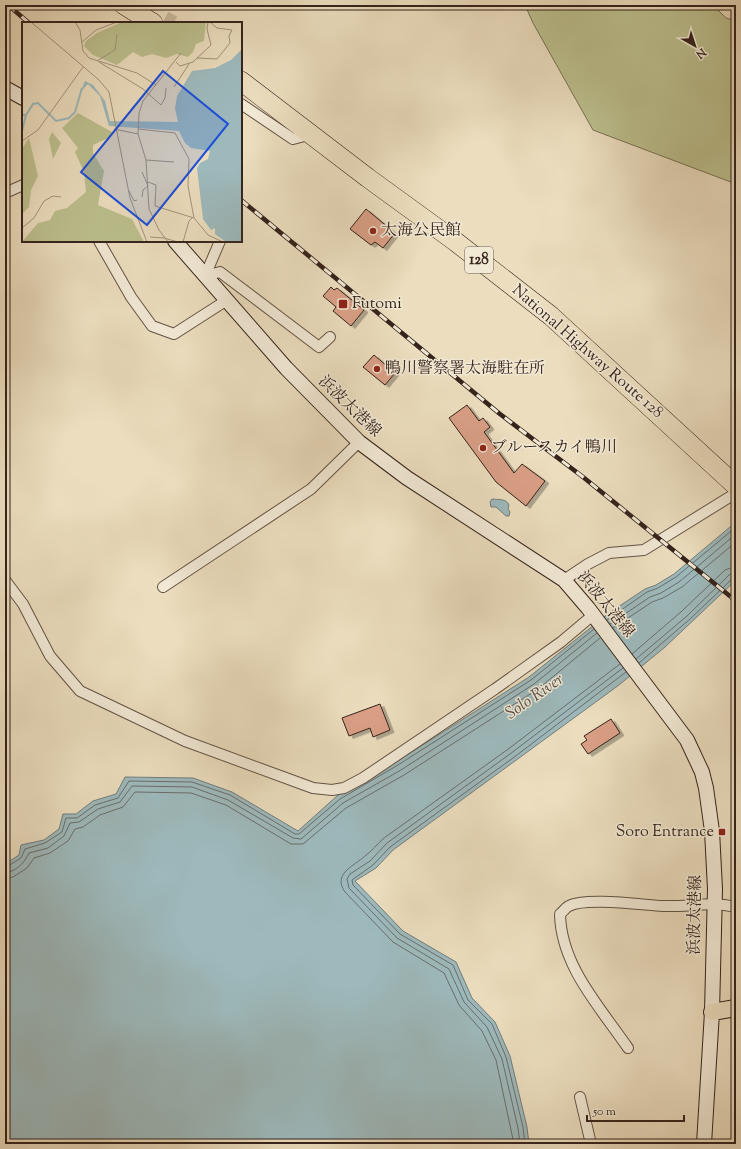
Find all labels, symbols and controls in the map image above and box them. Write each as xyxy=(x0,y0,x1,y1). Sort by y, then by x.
inset map xyxy=(22,22,242,242)
north arrow xyxy=(675,26,715,66)
text: N xyxy=(692,43,710,62)
place label: 太海公民館 xyxy=(381,220,461,243)
marker: 太海公民館 xyxy=(368,226,378,236)
road number: 128 xyxy=(465,247,493,273)
street label: National Highway Route 128 xyxy=(506,280,668,424)
place label: Futomi xyxy=(352,293,402,316)
marker: Futomi xyxy=(337,298,349,310)
place label: 鴨川警察署太海駐在所 xyxy=(385,358,545,381)
marker: 鴨川警察署太海駐在所 xyxy=(372,364,382,374)
street label: 浜波太港線 xyxy=(312,371,386,443)
place label: ブルースカイ鴨川 xyxy=(491,437,617,460)
marker: ブルースカイ鴨川 xyxy=(478,443,488,453)
street label: 浜波太港線 xyxy=(571,567,639,643)
water label: Solo River xyxy=(501,668,569,726)
place label: Soro Entrance xyxy=(616,821,714,844)
marker: Soro Entrance xyxy=(717,827,727,837)
street label: 浜波太港線 xyxy=(684,875,708,955)
scale bar xyxy=(587,1097,684,1123)
text: 50 m xyxy=(592,1103,616,1121)

